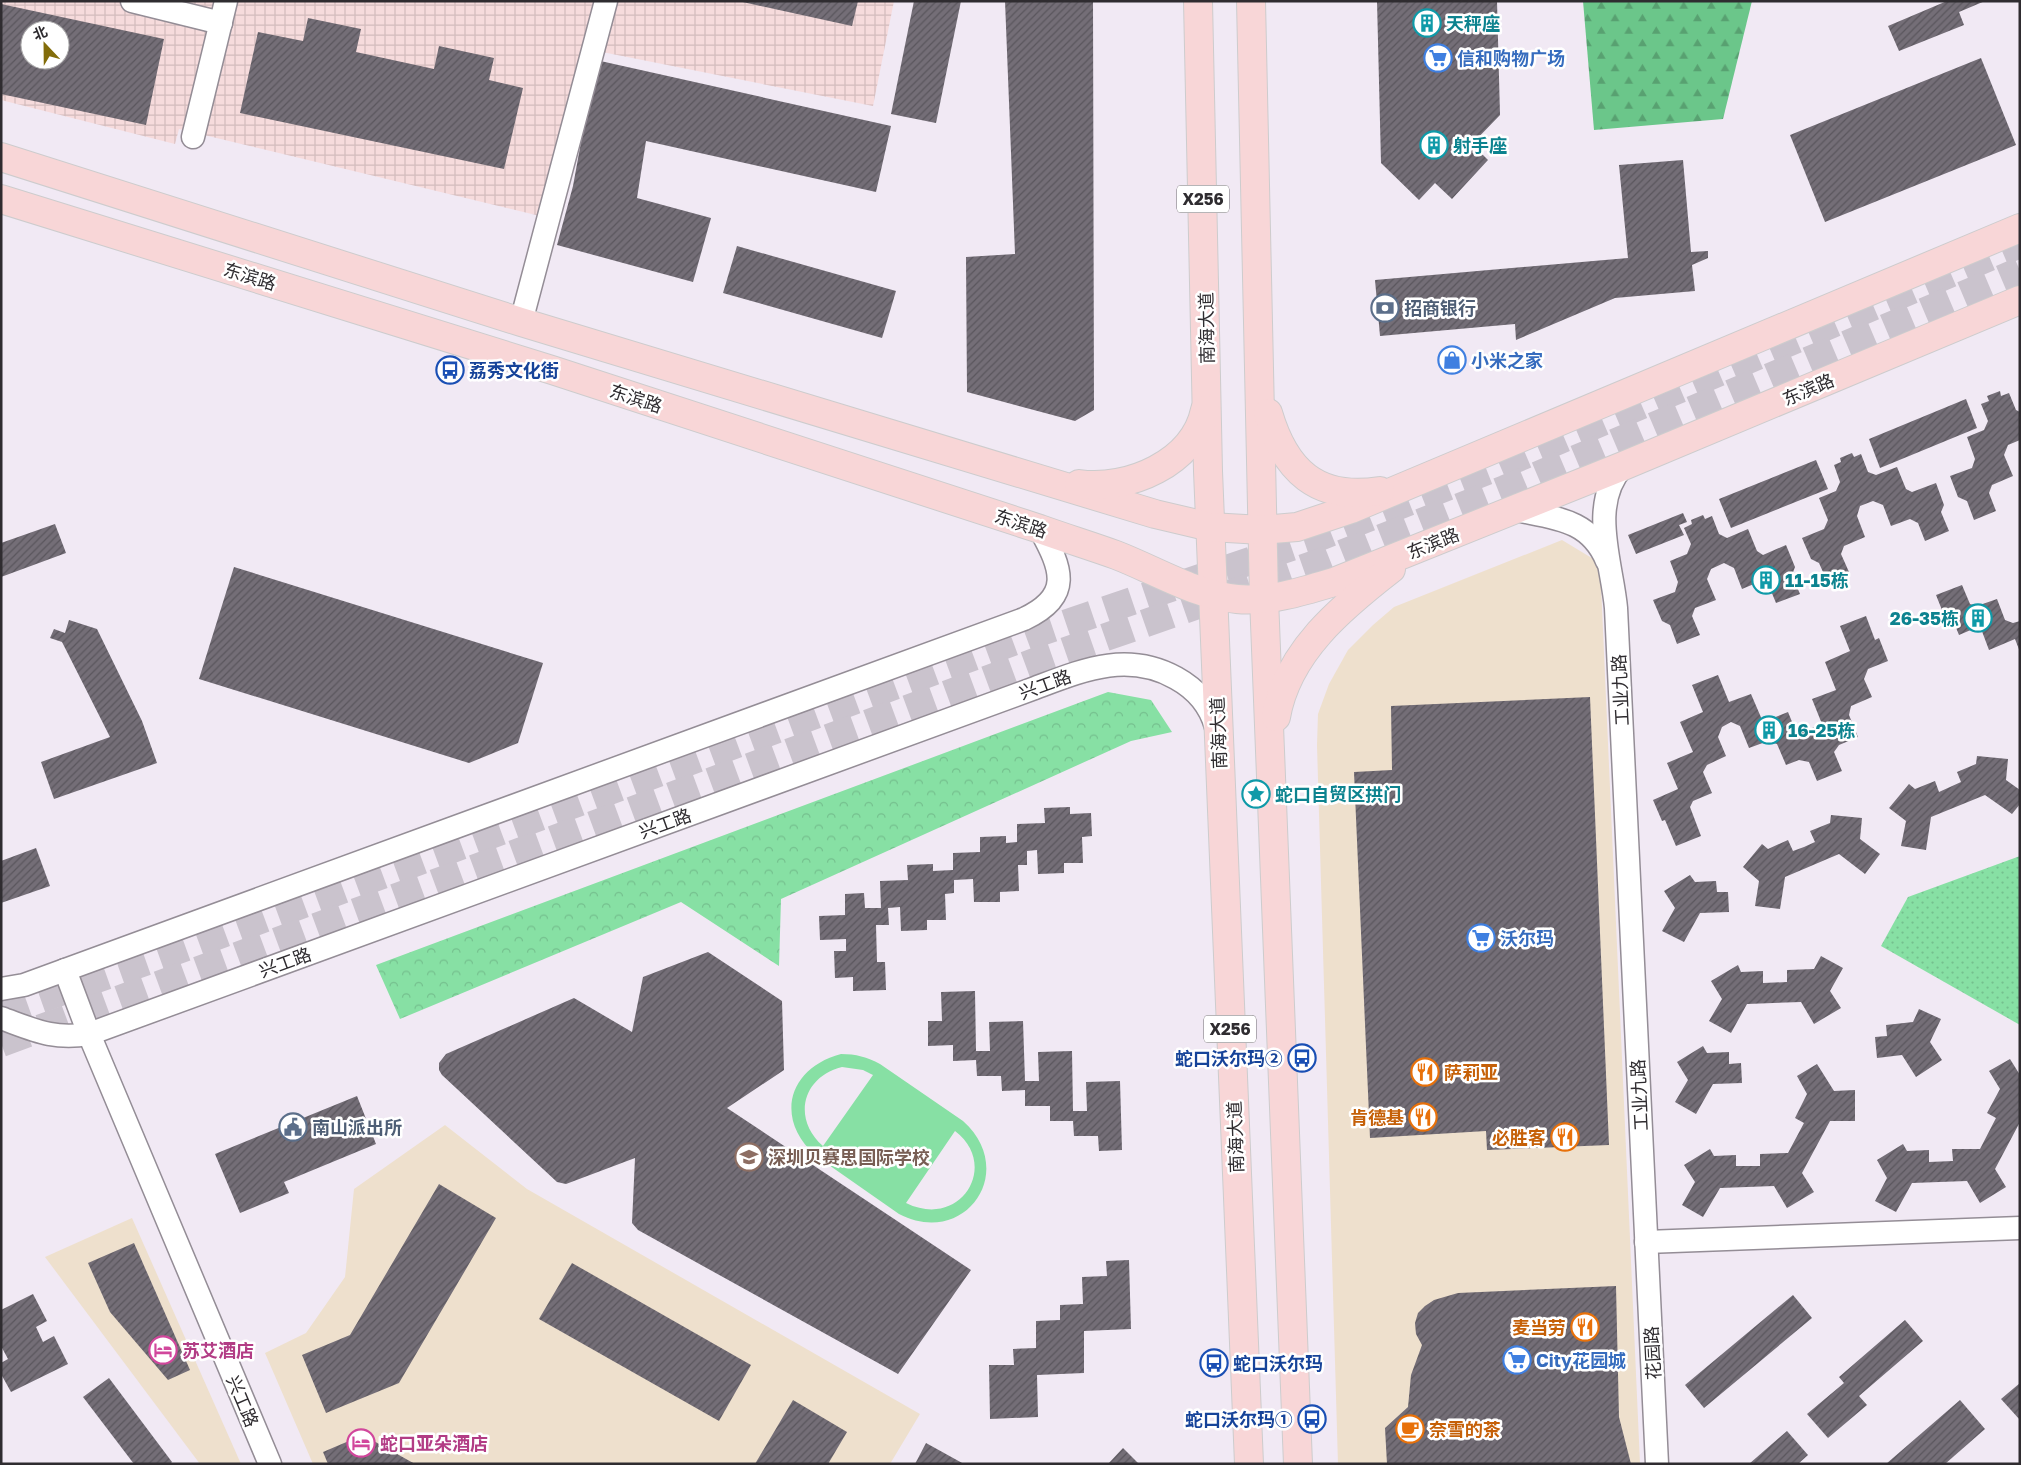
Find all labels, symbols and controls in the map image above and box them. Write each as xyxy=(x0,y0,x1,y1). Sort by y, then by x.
building icon: 天秤座 xyxy=(1412,8,1442,38)
place label: 天秤座 xyxy=(1446,12,1500,34)
north arrow xyxy=(20,20,70,70)
text: 北 xyxy=(30,22,50,43)
supermarket icon: 信和购物广场 xyxy=(1423,43,1453,73)
place label: 信和购物广场 xyxy=(1457,47,1565,69)
building icon: 射手座 xyxy=(1419,130,1449,160)
place label: 射手座 xyxy=(1453,134,1507,156)
road number: X256 xyxy=(1177,185,1229,212)
street label: 东滨路 xyxy=(221,258,279,294)
street label: 南海大道 xyxy=(1194,292,1218,364)
bank icon: 招商银行 xyxy=(1370,293,1400,323)
place label: 招商银行 xyxy=(1404,297,1476,319)
shop icon: 小米之家 xyxy=(1437,345,1467,375)
place label: 小米之家 xyxy=(1471,349,1543,371)
bus stop icon: 荔秀文化街 xyxy=(435,355,465,385)
place label: 荔秀文化街 xyxy=(469,359,559,381)
street label: 东滨路 xyxy=(1779,368,1837,410)
street label: 东滨路 xyxy=(607,379,665,417)
street label: 东滨路 xyxy=(992,504,1050,542)
street label: 东滨路 xyxy=(1404,523,1462,563)
building icon: 11-15栋 xyxy=(1751,565,1781,595)
place label: 11-15栋 xyxy=(1785,569,1849,591)
building icon: 26-35栋 xyxy=(1963,603,1993,633)
place label: 26-35栋 xyxy=(1890,607,1959,629)
street label: 工业九路 xyxy=(1607,653,1633,727)
street label: 兴工路 xyxy=(1016,664,1074,704)
street label: 南海大道 xyxy=(1206,697,1230,769)
building icon: 16-25栋 xyxy=(1754,715,1784,745)
place label: 16-25栋 xyxy=(1788,719,1856,741)
place icon: 蛇口自贸区拱门 xyxy=(1241,779,1271,809)
place label: 蛇口自贸区拱门 xyxy=(1275,783,1401,805)
street label: 兴工路 xyxy=(636,803,694,843)
supermarket icon: 沃尔玛 xyxy=(1466,923,1496,953)
place label: 沃尔玛 xyxy=(1500,927,1554,949)
street label: 兴工路 xyxy=(256,942,314,982)
road number: X256 xyxy=(1204,1016,1256,1042)
bus stop icon: 蛇口沃尔玛② xyxy=(1287,1043,1317,1073)
place label: 蛇口沃尔玛② xyxy=(1175,1047,1283,1069)
restaurant icon: 萨莉亚 xyxy=(1410,1057,1440,1087)
street label: 工业九路 xyxy=(1626,1058,1652,1132)
place label: 萨莉亚 xyxy=(1444,1061,1498,1083)
street label: 南海大道 xyxy=(1223,1101,1247,1173)
restaurant icon: 肯德基 xyxy=(1408,1102,1438,1132)
place label: 肯德基 xyxy=(1350,1106,1404,1128)
public building icon: 南山派出所 xyxy=(278,1112,308,1142)
place label: 南山派出所 xyxy=(312,1116,402,1138)
restaurant icon: 必胜客 xyxy=(1550,1122,1580,1152)
place label: 必胜客 xyxy=(1492,1126,1546,1148)
school or university icon: 深圳贝赛思国际学校 xyxy=(734,1142,764,1172)
place label: 深圳贝赛思国际学校 xyxy=(768,1146,930,1168)
restaurant icon: 麦当劳 xyxy=(1570,1312,1600,1342)
place label: 麦当劳 xyxy=(1512,1316,1566,1338)
street label: 花园路 xyxy=(1640,1325,1664,1381)
hotel icon: 苏艾酒店 xyxy=(148,1335,178,1365)
place label: 苏艾酒店 xyxy=(182,1339,254,1361)
supermarket icon: City花园城 xyxy=(1502,1345,1532,1375)
bus stop icon: 蛇口沃尔玛 xyxy=(1199,1348,1229,1378)
place label: City花园城 xyxy=(1536,1349,1626,1371)
place label: 蛇口沃尔玛 xyxy=(1233,1352,1323,1374)
street label: 兴工路 xyxy=(222,1372,264,1430)
bus stop icon: 蛇口沃尔玛① xyxy=(1297,1404,1327,1434)
place label: 蛇口沃尔玛① xyxy=(1185,1408,1293,1430)
cafe icon: 奈雪的茶 xyxy=(1395,1414,1425,1444)
place label: 奈雪的茶 xyxy=(1429,1418,1501,1440)
hotel icon: 蛇口亚朵酒店 xyxy=(346,1428,376,1458)
place label: 蛇口亚朵酒店 xyxy=(380,1432,488,1454)

